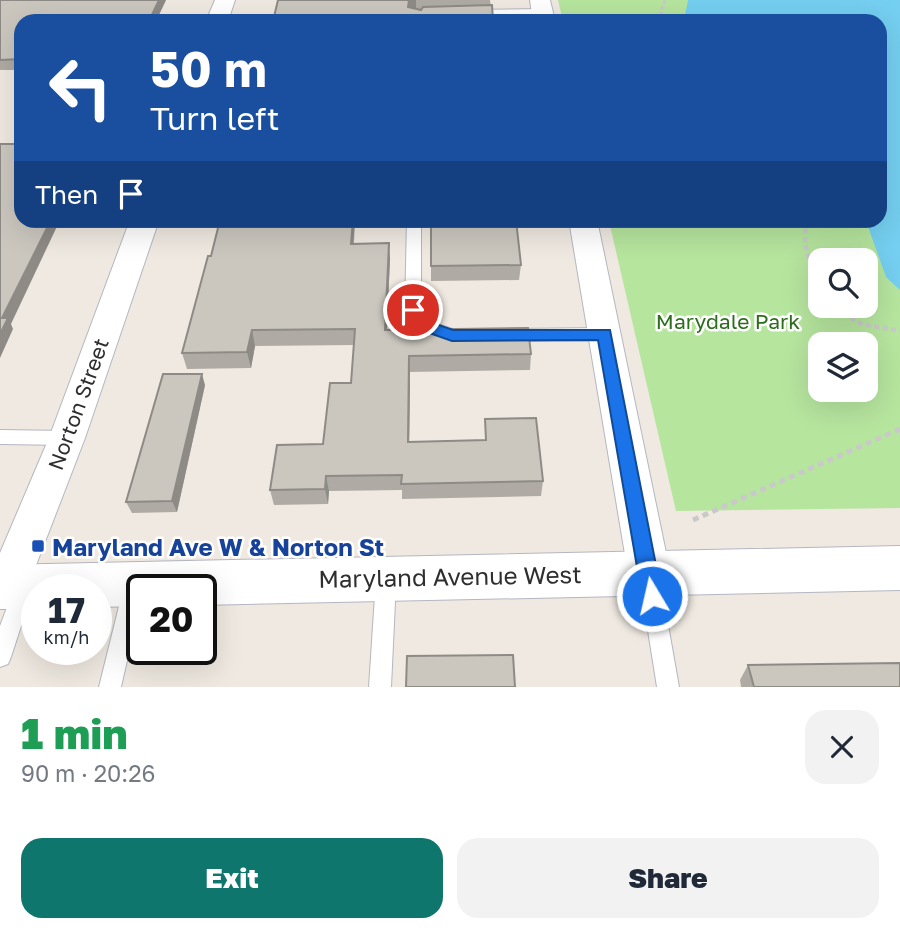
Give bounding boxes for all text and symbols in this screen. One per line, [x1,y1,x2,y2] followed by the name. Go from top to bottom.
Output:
[150,39,267,98] text: 50 m
[35,42,126,133] icon: left
[150,99,279,137] text: Turn left
[112,175,150,213] icon: arrive
[35,179,98,210] text: Then
[808,248,878,402] map controls
[808,248,878,318] button: search
[383,280,443,340] pin
[394,291,432,329] icon: arrive
[656,308,800,334] park label: Marydale Park
[808,332,878,402] button: layers
[42,334,114,474] street label: Norton Street
[52,532,384,561] place label: Maryland Ave W & Norton St
[30,538,46,554] marker: Maryland Ave W & Norton St
[318,559,582,593] street label: Maryland Avenue West
[615,559,689,633] position arrow
[126,574,217,665] speed limit sign: 20
[48,589,85,631] text: 17
[44,626,89,648] text: km/h
[21,708,128,758] text: 1 min
[805,710,879,784] button: close
[21,759,155,787] text: 90 m · 20:26
[21,838,443,918] button: Exit
[457,838,879,918] button: Share

